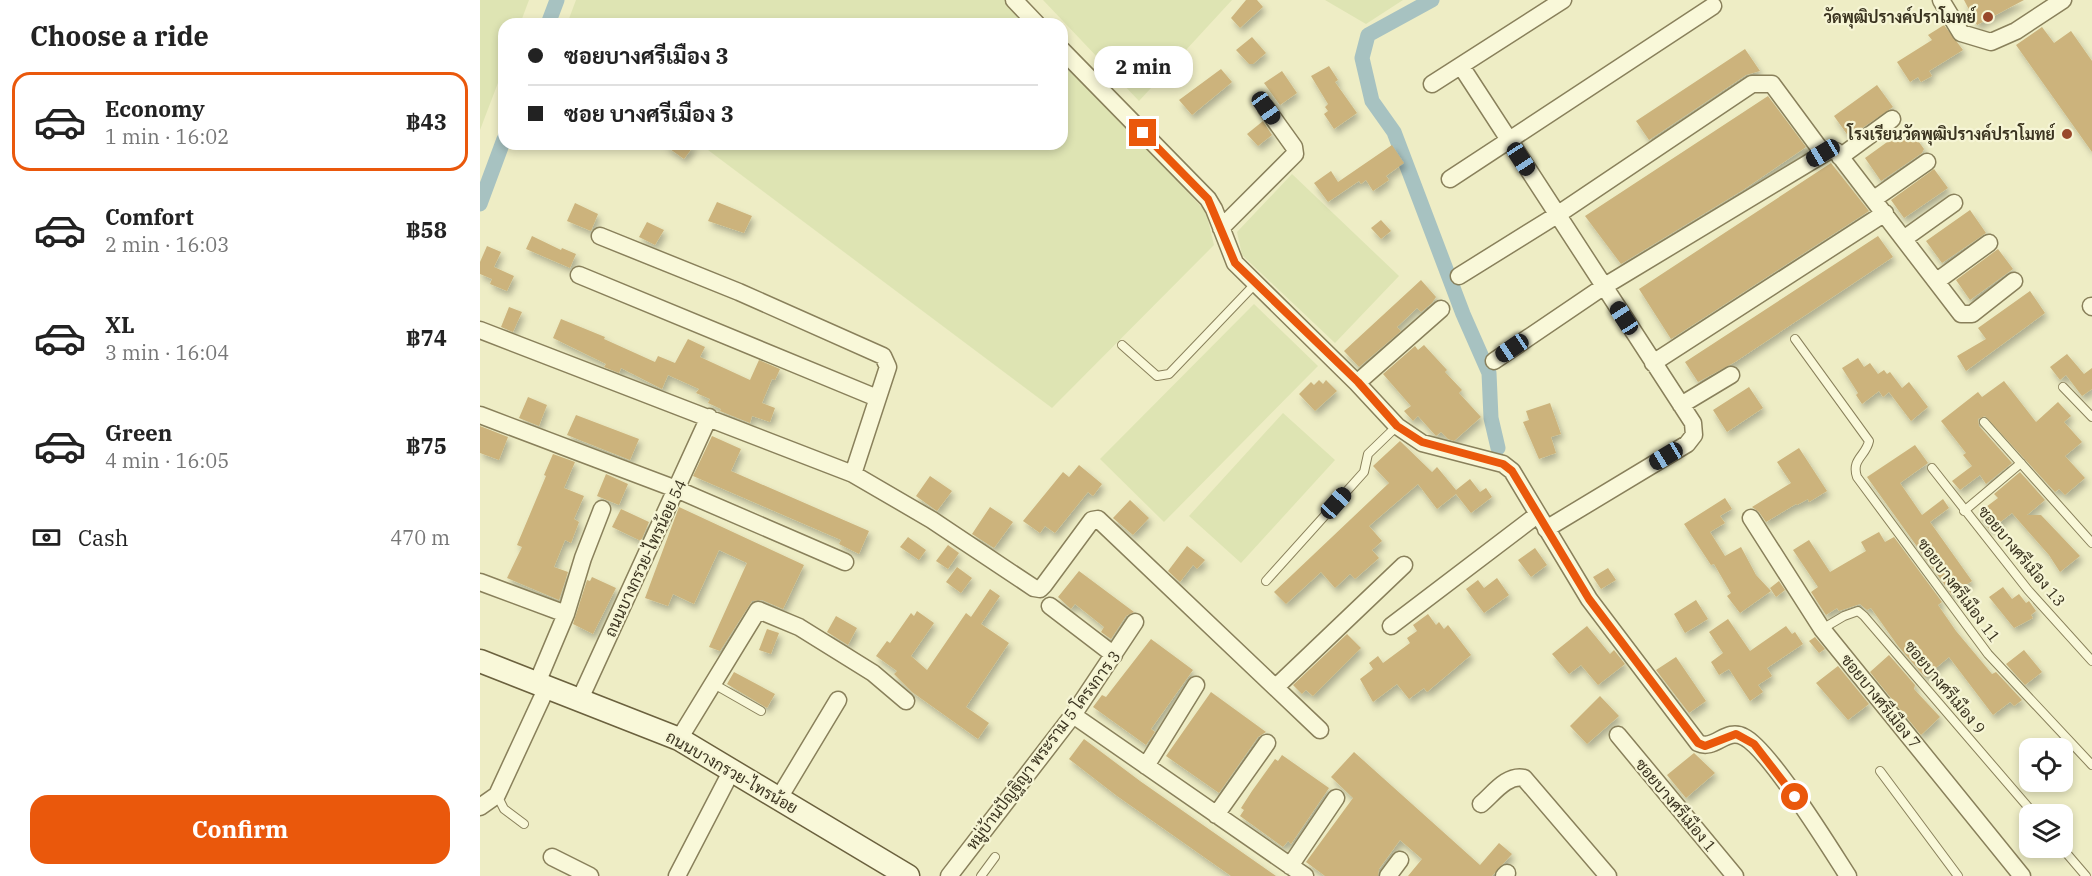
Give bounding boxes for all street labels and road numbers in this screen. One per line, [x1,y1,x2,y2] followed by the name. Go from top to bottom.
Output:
[599,476,690,640] street label: ถนนบางกรวย-ไทรน้อย 54
[1974,501,2071,610] street label: ซอยบางศรีเมือง 13
[1913,533,2006,646] street label: ซอยบางศรีเมือง 11
[1900,636,1991,738] street label: ซอยบางศรีเมือง 9
[961,646,1126,855] street label: หมู่บ้านปัญฐิญา พระราม 5 โครงการ 3
[1837,649,1926,752] street label: ซอยบางศรีเมือง 7
[663,725,802,818] street label: ถนนบางกรวย-ไทรน้อย
[1631,754,1722,856] street label: ซอยบางศรีเมือง 1

